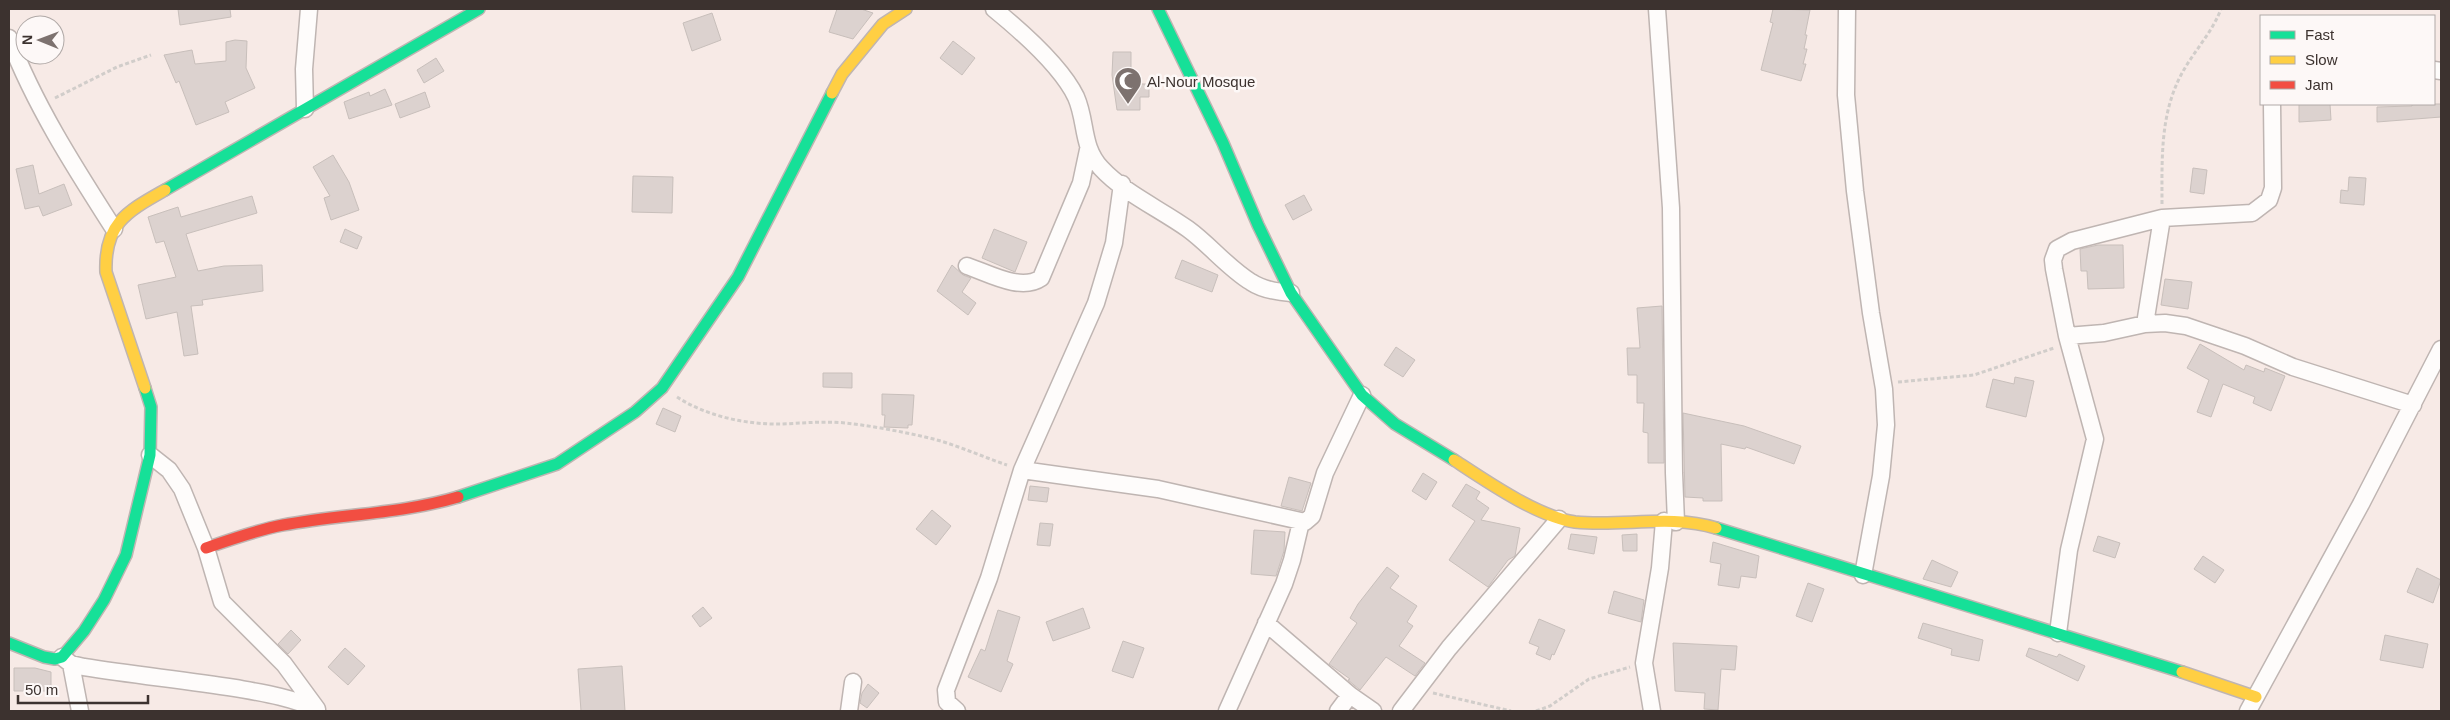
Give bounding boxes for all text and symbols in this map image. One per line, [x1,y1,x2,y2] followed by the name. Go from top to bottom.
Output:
[15,15,65,65] north arrow
[2260,15,2435,105] legend
[2305,26,2335,43] text: Fast
[19,35,35,45] text: N
[2305,51,2338,68] text: Slow
[1113,66,1143,105] mosque icon: Al-Nour Mosque
[1147,73,1255,90] place label: Al-Nour Mosque
[2305,76,2333,93] text: Jam
[18,672,148,704] scale bar
[25,681,58,698] text: 50 m

